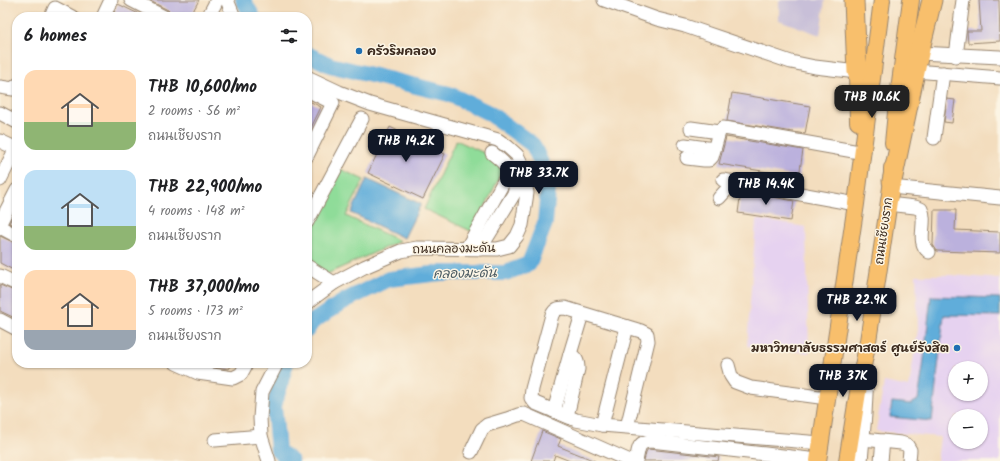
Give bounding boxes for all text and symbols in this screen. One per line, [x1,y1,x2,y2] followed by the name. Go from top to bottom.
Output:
[24,23,87,50] text: 6 homes
[278,25,300,47] icon: filters
[367,42,437,61] place label: ครัวริมคลอง
[354,46,364,56] marker: ครัวริมคลอง
[148,74,257,101] text: THB 10,600/mo
[826,85,918,119] pin: THB 10.6K
[56,86,104,134] icon: home
[843,87,901,108] text: THB 10.6K
[148,101,240,122] text: 2 rooms · 56 m²
[148,126,222,147] text: ถนนเชียงราก
[360,129,452,163] pin: THB 14.2K
[377,131,435,152] text: THB 14.2K
[493,161,585,195] pin: THB 33.7K
[509,163,569,184] text: THB 33.7K
[720,172,812,206] pin: THB 14.4K
[148,174,262,201] text: THB 22,900/mo
[737,174,795,195] text: THB 14.4K
[56,186,104,234] icon: home
[870,196,898,266] street label: ถนนเชียงราก
[148,201,245,222] text: 4 rooms · 148 m²
[148,226,222,247] text: ถนนเชียงราก
[412,239,496,259] street label: ถนนคลองมะดัน
[433,263,498,285] water label: คลองมะดัน
[148,274,260,301] text: THB 37,000/mo
[56,286,104,334] icon: home
[811,288,903,322] pin: THB 22.9K
[826,290,888,311] text: THB 22.9K
[148,301,243,322] text: 5 rooms · 173 m²
[148,326,222,347] text: ถนนเชียงราก
[751,339,949,358] place label: มหาวิทยาลัยธรรมศาสตร์ ศูนย์รังสิต
[952,343,962,353] marker: มหาวิทยาลัยธรรมศาสตร์ ศูนย์รังสิต
[948,361,988,449] map controls
[948,361,988,401] button: +
[806,364,880,398] pin: THB 37K
[818,366,868,387] text: THB 37K
[948,409,988,449] button: −

